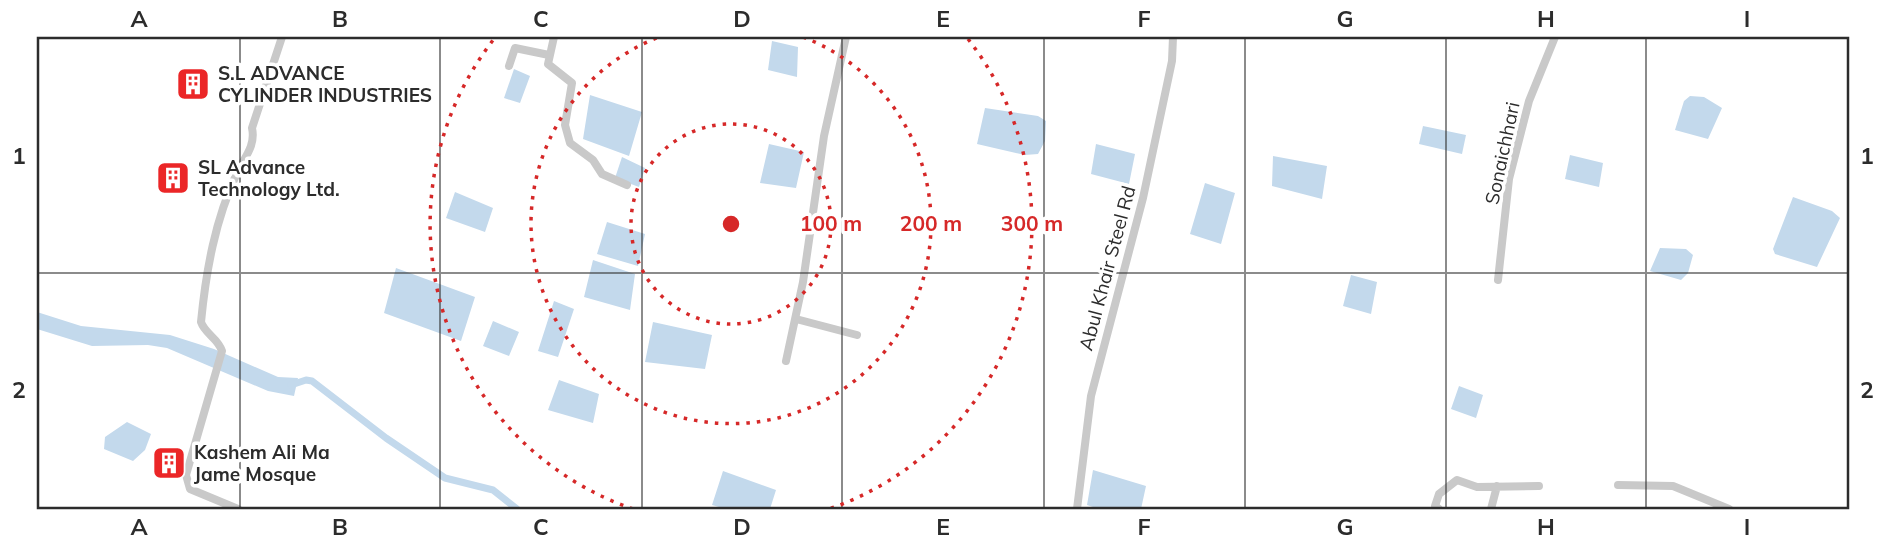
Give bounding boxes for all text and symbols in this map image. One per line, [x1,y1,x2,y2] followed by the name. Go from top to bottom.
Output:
[130,4,148,33] text: A
[332,4,348,33] text: B
[533,4,549,33] text: C
[733,4,751,33] text: D
[936,4,950,33] text: E
[1137,4,1151,33] text: F
[1336,4,1354,33] text: G
[1537,4,1555,33] text: H
[1744,4,1750,33] text: I
[218,61,432,107] place label: S.L ADVANCE CYLINDER INDUSTRIES
[174,65,212,103] building icon: S.L ADVANCE CYLINDER INDUSTRIES
[1479,100,1525,206] street label: Sonaichhari
[12,141,26,170] text: 1
[1860,141,1874,170] text: 1
[198,155,340,201] place label: SL Advance Technology Ltd.
[154,159,192,197] building icon: SL Advance Technology Ltd.
[1073,183,1141,353] street label: Abul Khair Steel Rd
[800,210,862,236] text: 100 m
[900,210,962,236] text: 200 m
[1001,210,1063,236] text: 300 m
[719,212,743,236] centre of rings
[12,375,26,404] text: 2
[1860,375,1874,404] text: 2
[194,440,330,486] place label: Kashem Ali Ma Jame Mosque
[150,444,188,482] building icon: Kashem Ali Ma Jame Mosque
[130,512,148,541] text: A
[332,512,348,541] text: B
[533,512,549,541] text: C
[733,512,751,541] text: D
[936,512,950,541] text: E
[1137,512,1151,541] text: F
[1336,512,1354,541] text: G
[1537,512,1555,541] text: H
[1744,512,1750,541] text: I

